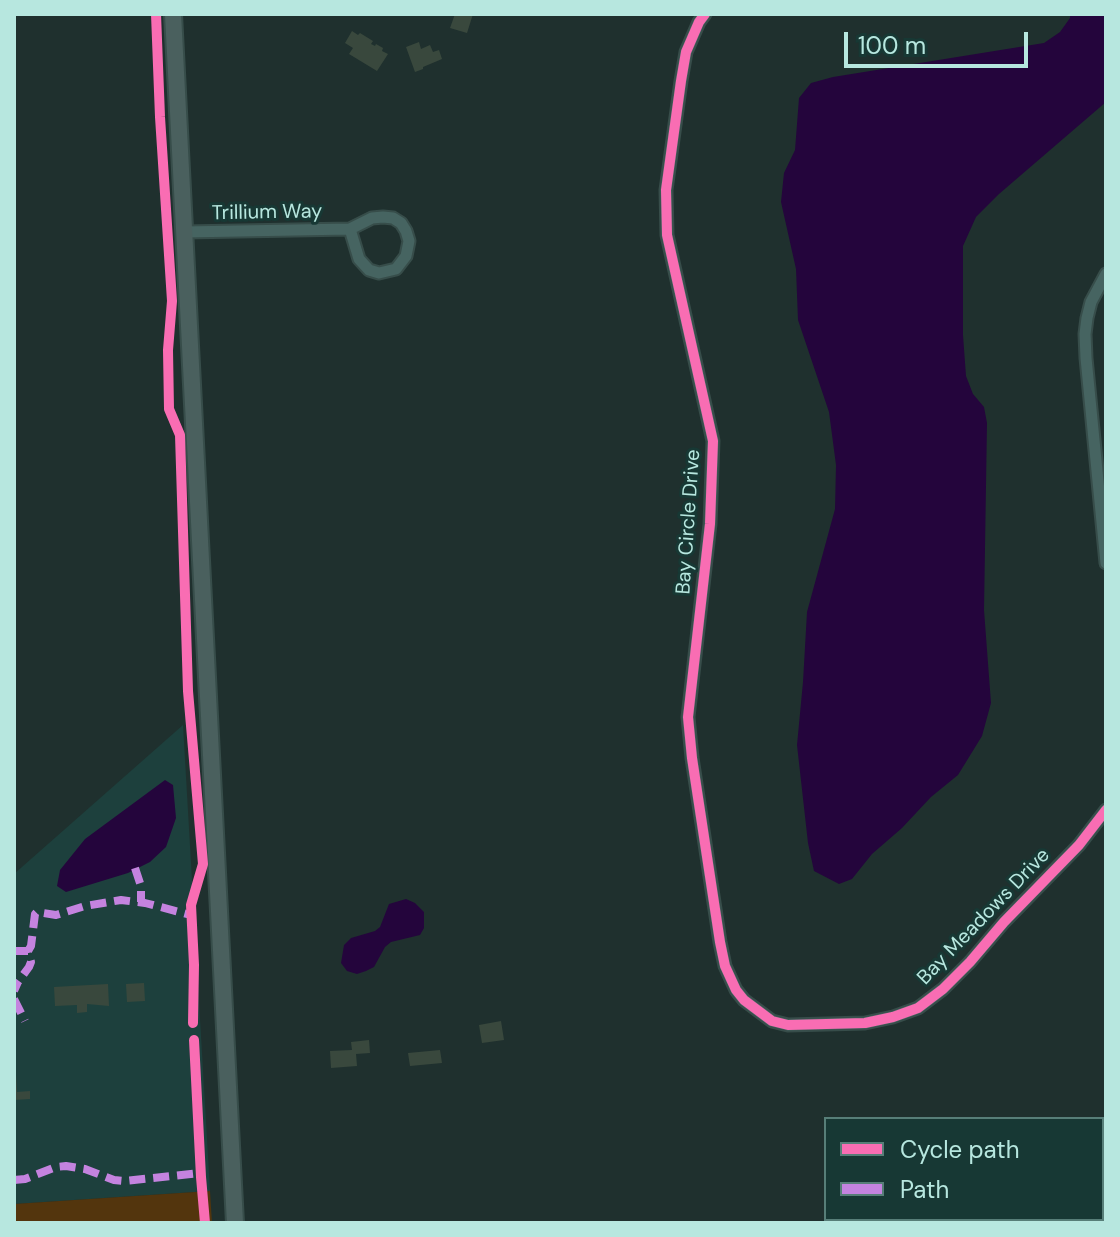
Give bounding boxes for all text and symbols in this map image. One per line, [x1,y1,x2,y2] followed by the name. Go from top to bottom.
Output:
[848,16,1032,66] scale bar
[858,30,926,61] text: 100 m
[211,200,323,226] street label: Trillium Way
[672,449,706,595] street label: Bay Circle Drive
[913,844,1055,990] street label: Bay Meadows Drive
[824,1117,1104,1221] legend
[900,1134,1019,1165] text: Cycle path
[900,1174,949,1205] text: Path

